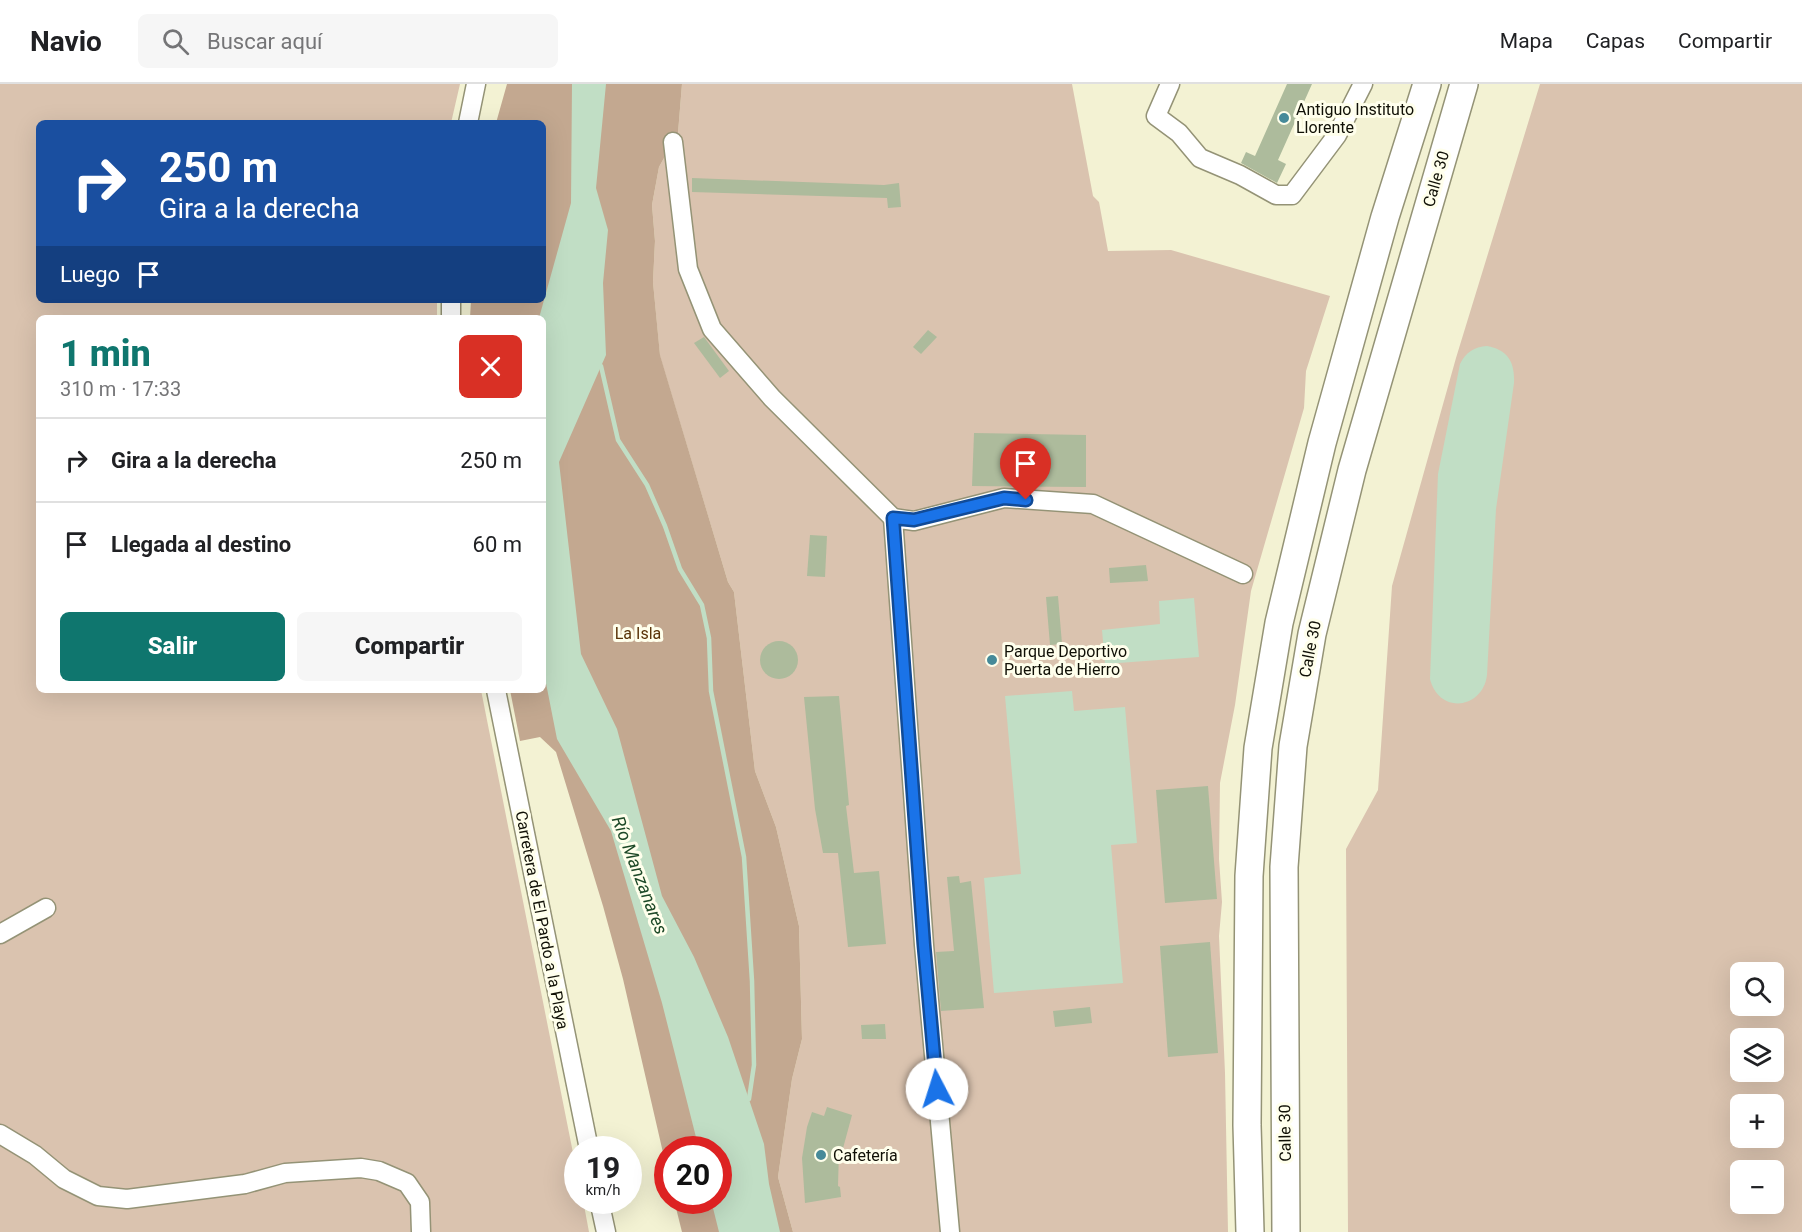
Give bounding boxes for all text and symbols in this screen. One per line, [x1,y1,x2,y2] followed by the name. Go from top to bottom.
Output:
[138,14,558,68] search box
[30,25,102,58] text: Navio
[159,25,192,58] icon: search
[207,29,323,54] text: Buscar aquí
[1500,29,1553,53] text: Mapa
[1586,29,1645,53] text: Capas
[1678,29,1772,53] text: Compartir
[1296,100,1414,137] place label: Antiguo Instituto Llorente
[1277,111,1291,125] marker: Antiguo Instituto Llorente
[159,143,278,192] text: 250 m
[60,144,138,222] icon: right
[1419,149,1453,209] street label: Calle 30
[159,193,360,225] text: Gira a la derecha
[132,258,165,291] icon: arrive
[60,262,120,287] text: Luego
[60,333,151,375] text: 1 min
[459,335,522,398] button: close
[60,377,181,401] text: 310 m · 17:33
[1000,438,1051,500] pin
[60,444,93,477] icon: right
[1009,447,1042,480] icon: arrive
[111,448,277,473] text: Gira a la derecha
[460,448,522,473] text: 250 m
[60,528,93,561] icon: arrive
[111,532,291,557] text: Llegada al destino
[473,532,522,557] text: 60 m
[60,612,285,681] button: Salir
[297,612,522,681] button: Compartir
[1295,619,1325,679] street label: Calle 30
[615,624,661,643] park label: La Isla
[1004,642,1127,679] place label: Parque Deportivo Puerta de Hierro
[985,653,999,667] marker: Parque Deportivo Puerta de Hierro
[511,809,573,1031] street label: Carretera de El Pardo a la Playa
[608,813,672,937] water label: Río Manzanares
[1730,962,1784,1214] map controls
[1730,962,1784,1016] button: search
[1730,1028,1784,1082] button: layers
[905,1057,969,1121] position arrow
[1730,1094,1784,1148] button: +
[1275,1104,1295,1162] street label: Calle 30
[654,1136,732,1214] speed limit sign: 20
[833,1146,898,1165] place label: Cafetería
[814,1148,828,1162] marker: Cafetería
[586,1150,620,1185] text: 19
[1730,1160,1784,1214] button: −
[585,1181,621,1199] text: km/h

